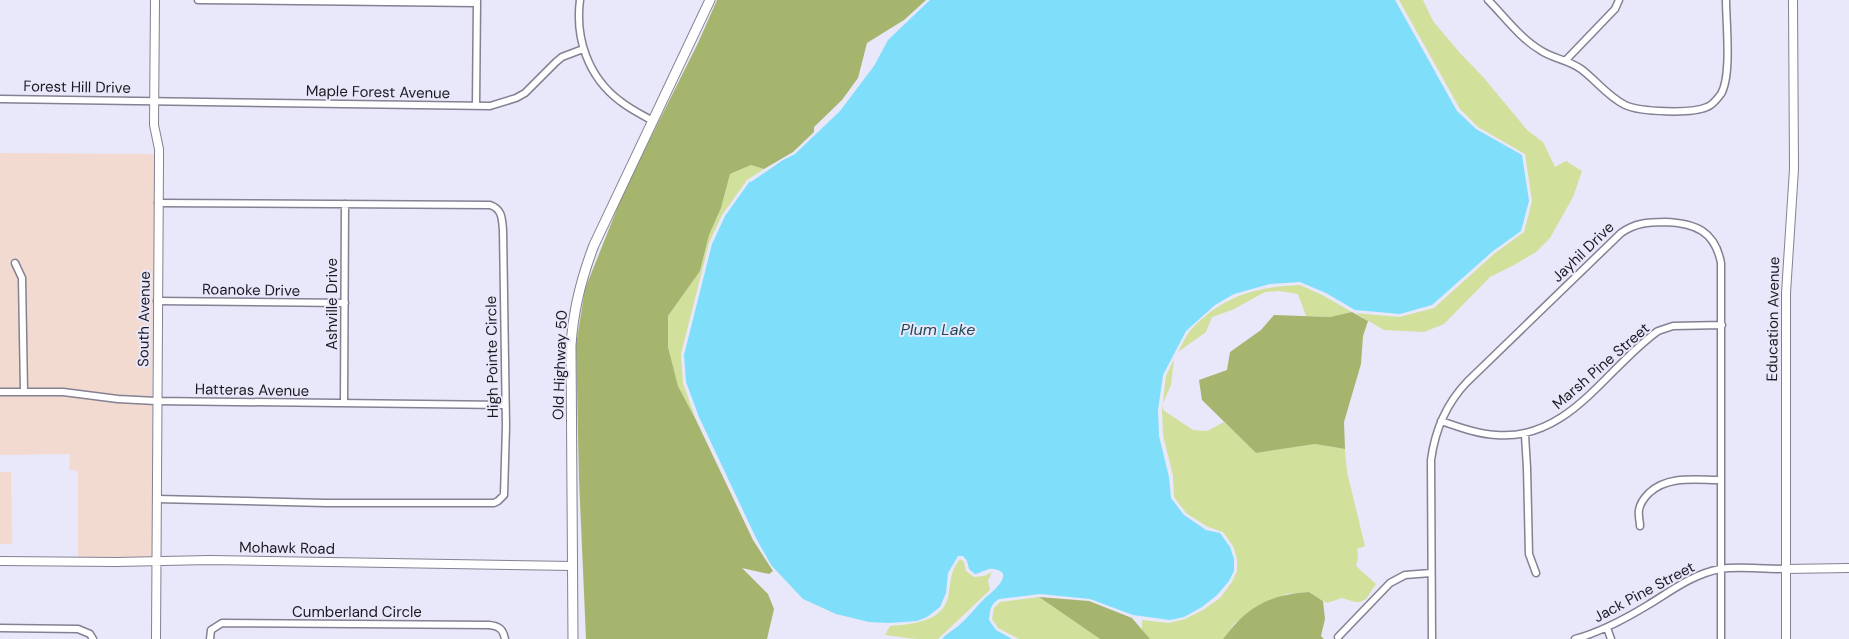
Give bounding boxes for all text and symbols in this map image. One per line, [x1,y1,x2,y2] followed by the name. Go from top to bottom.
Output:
[23,76,131,98] street label: Forest Hill Drive
[306,81,450,103] street label: Maple Forest Avenue
[1548,217,1618,287] street label: Jayhil Drive
[1762,256,1784,382] street label: Education Avenue
[322,258,342,350] street label: Ashville Drive
[133,271,155,367] street label: South Avenue
[202,279,300,301] street label: Roanoke Drive
[481,296,503,418] street label: High Pointe Circle
[548,310,572,420] street label: Old Highway 50
[1548,318,1654,414] street label: Marsh Pine Street
[901,319,976,340] water label: Plum Lake
[195,379,309,401] street label: Hatteras Avenue
[239,537,335,559] street label: Mohawk Road
[1590,557,1698,627] street label: Jack Pine Street
[292,602,422,622] street label: Cumberland Circle

